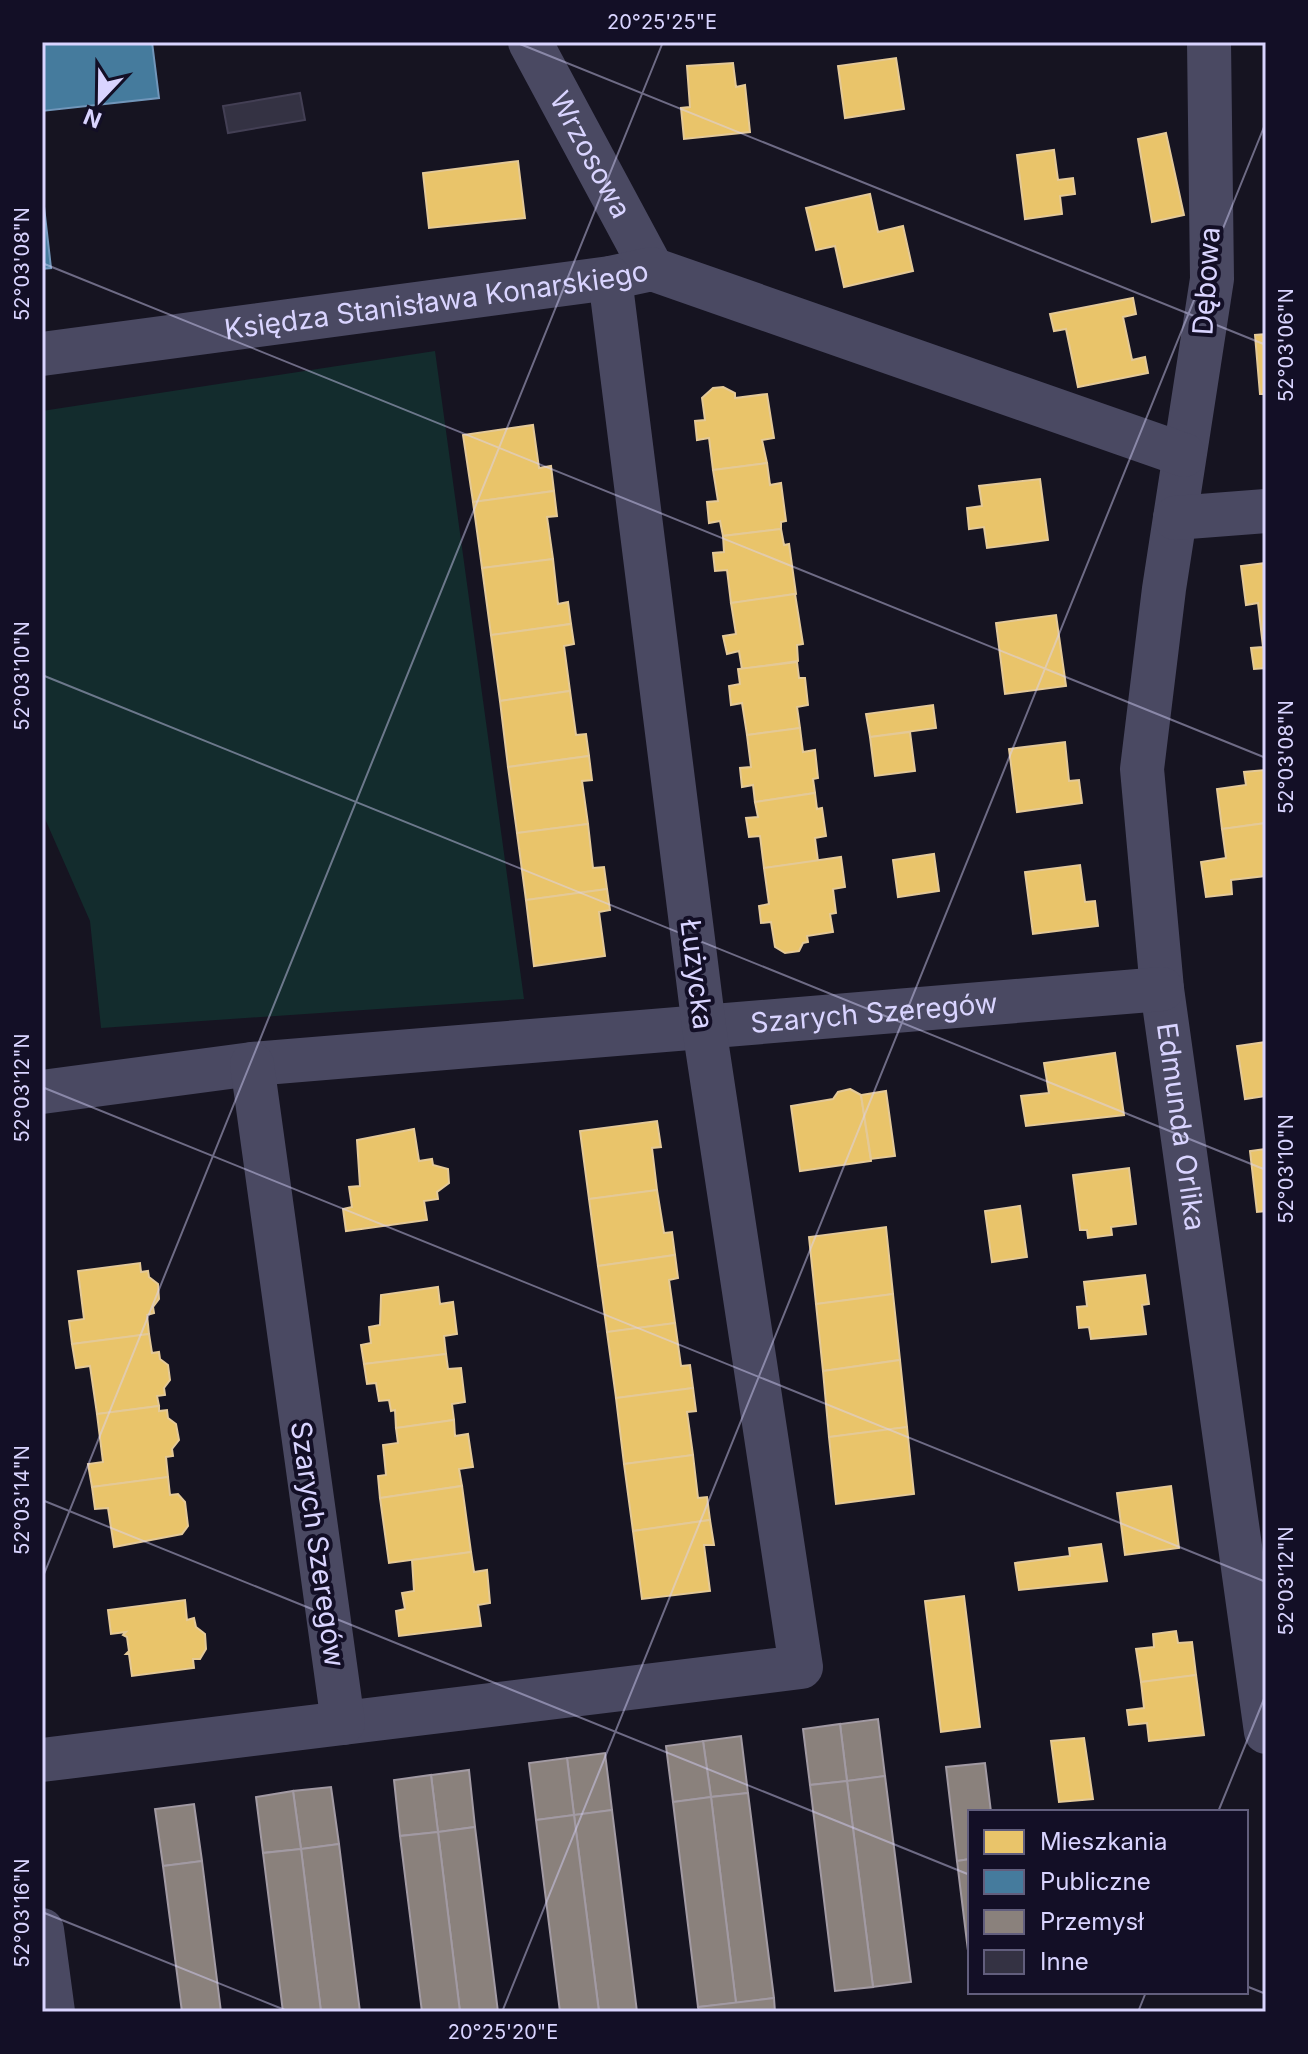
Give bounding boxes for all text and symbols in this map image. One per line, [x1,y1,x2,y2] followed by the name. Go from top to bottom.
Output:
[607,10,717,34] text: 20°25'25"E
[60,60,140,140] north arrow
[543,86,638,224] street label: Wrzosowa
[80,103,105,134] text: N
[10,207,34,321] text: 52°03'08"N
[1185,226,1227,336] street label: Dębowa
[222,253,651,346] street label: Księdza Stanisława Konarskiego
[1274,288,1298,402] text: 52°03'06"N
[10,621,34,731] text: 52°03'10"N
[1274,700,1298,814] text: 52°03'08"N
[673,917,721,1031] street label: Łużycka
[749,986,999,1040] street label: Szarych Szeregów
[1150,1021,1213,1233] street label: Edmunda Orlika
[10,1033,34,1143] text: 52°03'12"N
[1274,1114,1298,1224] text: 52°03'10"N
[284,1419,352,1669] street label: Szarych Szeregów
[10,1445,34,1555] text: 52°03'14"N
[1274,1526,1298,1636] text: 52°03'12"N
[968,1810,1248,1994] legend
[1040,1827,1168,1856] text: Mieszkania
[10,1858,34,1968] text: 52°03'16"N
[1040,1867,1151,1896] text: Publiczne
[1040,1907,1144,1936] text: Przemysł
[1040,1947,1089,1976] text: Inne
[448,2020,558,2044] text: 20°25'20"E

